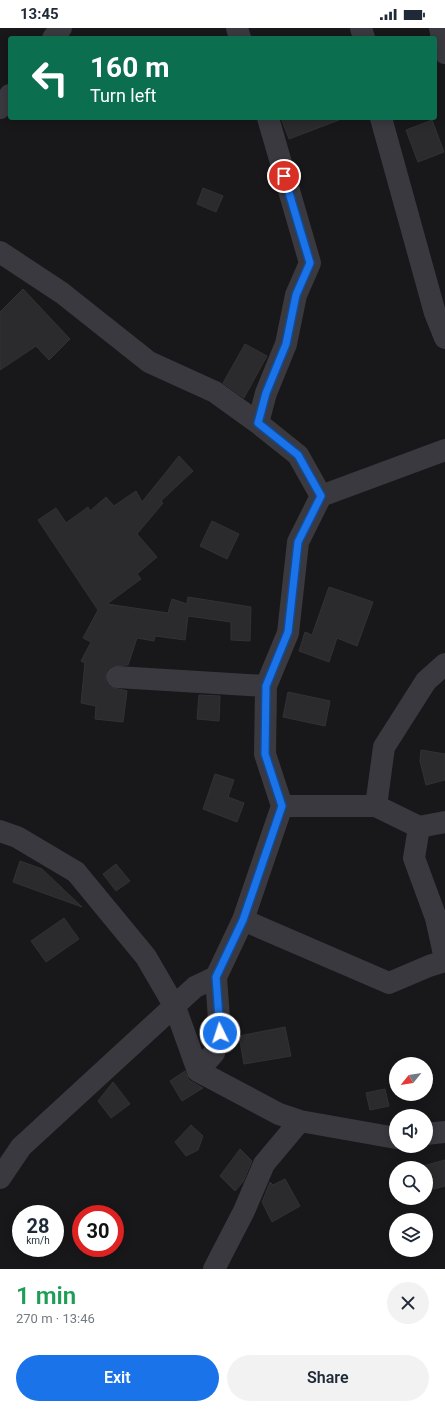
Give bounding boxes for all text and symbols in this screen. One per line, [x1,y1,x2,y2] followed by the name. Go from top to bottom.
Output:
[20,5,59,23] text: 13:45
[90,51,169,84] text: 160 m
[24,52,76,104] icon: left
[90,85,156,106] text: Turn left
[267,159,301,193] pin
[273,165,295,187] icon: arrive
[199,1012,241,1054] position arrow
[389,1057,433,1101] north arrow
[389,1057,433,1257] map controls
[389,1109,433,1153] button: sound
[389,1161,433,1205] button: search
[72,1205,124,1257] speed limit sign: 30
[389,1213,433,1257] button: layers
[27,1214,49,1238] text: 28
[26,1235,50,1246] text: km/h
[16,1282,76,1310] text: 1 min
[387,1282,429,1324] button: close
[16,1311,95,1326] text: 270 m · 13:46
[16,1355,219,1401] button: Exit
[227,1355,429,1401] button: Share

